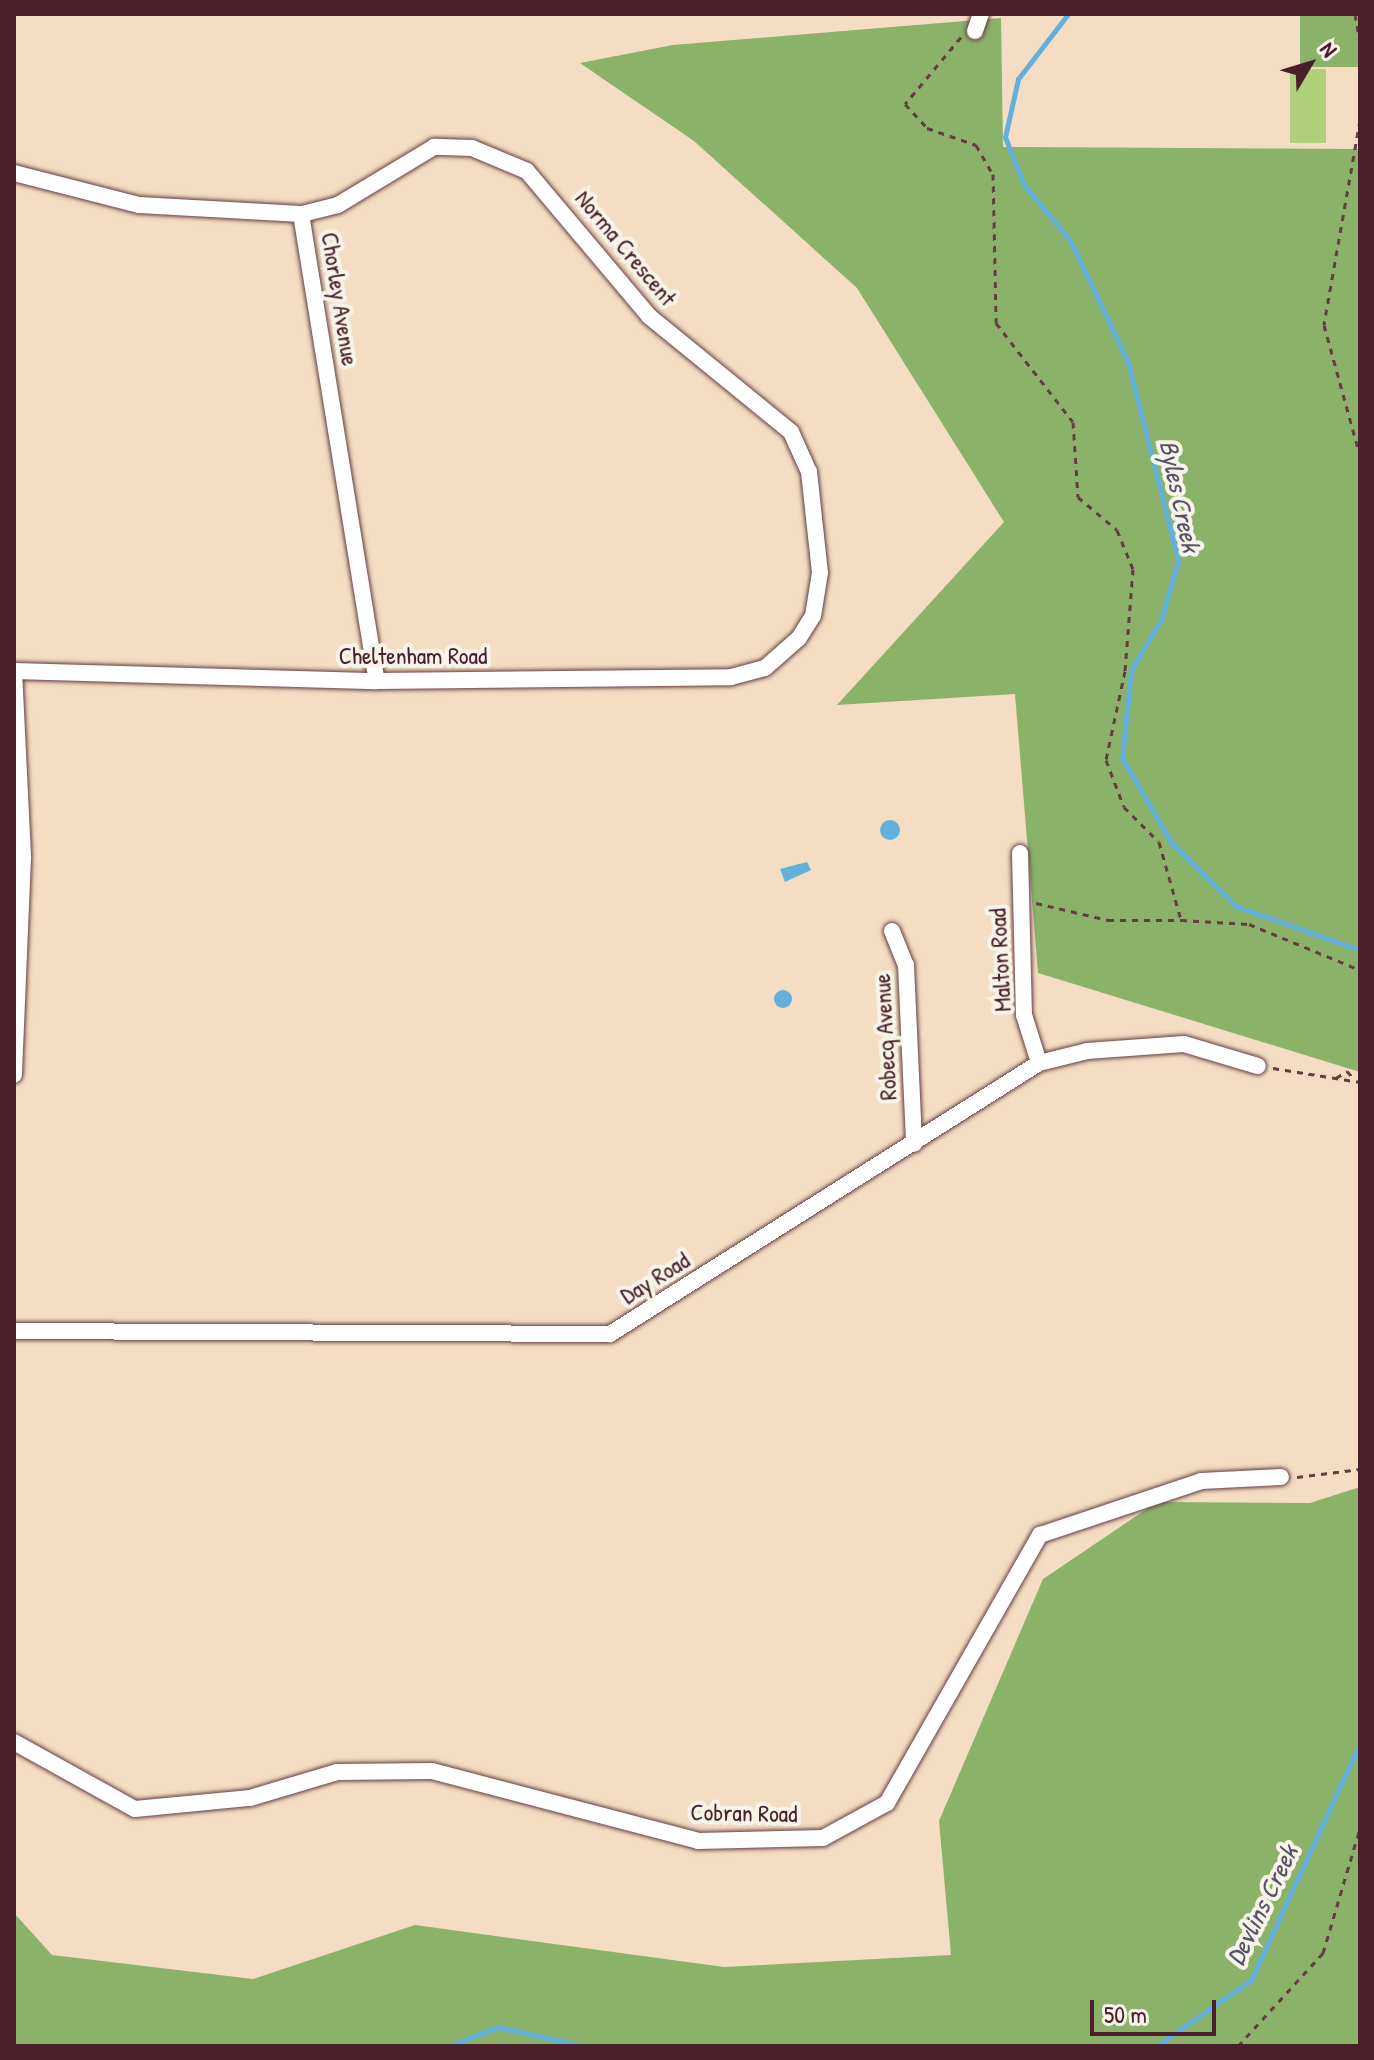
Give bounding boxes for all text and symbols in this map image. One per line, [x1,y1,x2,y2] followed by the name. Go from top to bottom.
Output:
[1270,24,1350,104] north arrow
[1313,35,1344,63] text: N
[569,184,683,312] street label: Norma Crescent
[315,230,365,368] street label: Chorley Avenue
[1153,437,1207,555] water label: Byles Creek
[339,642,487,670] street label: Cheltenham Road
[983,907,1017,1013] street label: Malton Road
[867,973,903,1101] street label: Robecq Avenue
[615,1246,695,1310] street label: Day Road
[690,1798,798,1828] street label: Cobran Road
[1220,1840,1304,1970] water label: Devlins Creek
[1094,1984,1220,2034] scale bar
[1104,1998,1147,2030] text: 50 m

